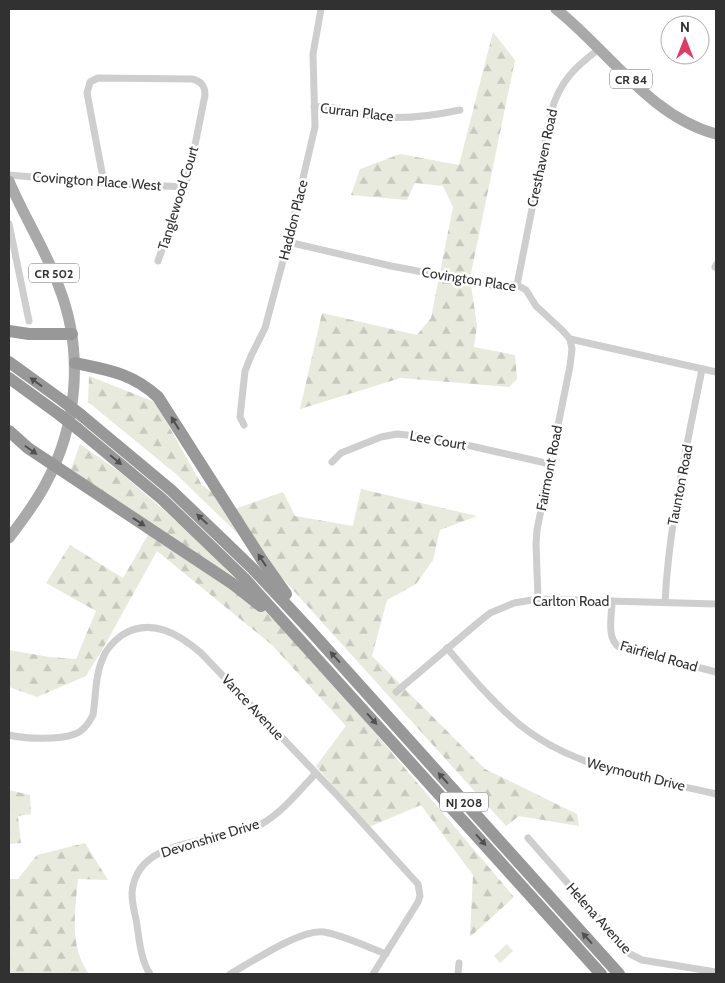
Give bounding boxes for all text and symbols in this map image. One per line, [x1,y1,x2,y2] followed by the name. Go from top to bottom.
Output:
[660,15,710,65] north arrow
[680,18,690,36] text: N
[610,70,652,88] road number: CR 84
[319,99,395,125] street label: Curran Place
[523,107,561,209] street label: Cresthaven Road
[154,144,202,252] street label: Tanglewood Court
[32,168,162,194] street label: Covington Place West
[274,178,312,262] street label: Haddon Place
[420,263,518,295] street label: Covington Place
[29,264,79,282] road number: CR 502
[30,376,43,387] one-way arrow
[171,416,180,429] one-way arrow
[532,424,566,512] street label: Fairmont Road
[408,426,468,454] street label: Lee Court
[663,443,697,527] street label: Taunton Road
[24,445,38,455] one-way arrow
[109,454,122,465] one-way arrow
[197,513,209,525] one-way arrow
[132,517,146,526] one-way arrow
[257,553,267,567] one-way arrow
[533,592,609,610] street label: Carlton Road
[618,636,700,676] street label: Fairfield Road
[329,651,340,664] one-way arrow
[218,670,288,744] street label: Vance Avenue
[366,713,378,725] one-way arrow
[585,753,687,795] street label: Weymouth Drive
[437,772,449,784] one-way arrow
[440,792,488,812] road number: NJ 208
[159,815,261,861] street label: Devonshire Drive
[475,834,487,846] one-way arrow
[562,879,636,957] street label: Helena Avenue
[581,931,592,944] one-way arrow

